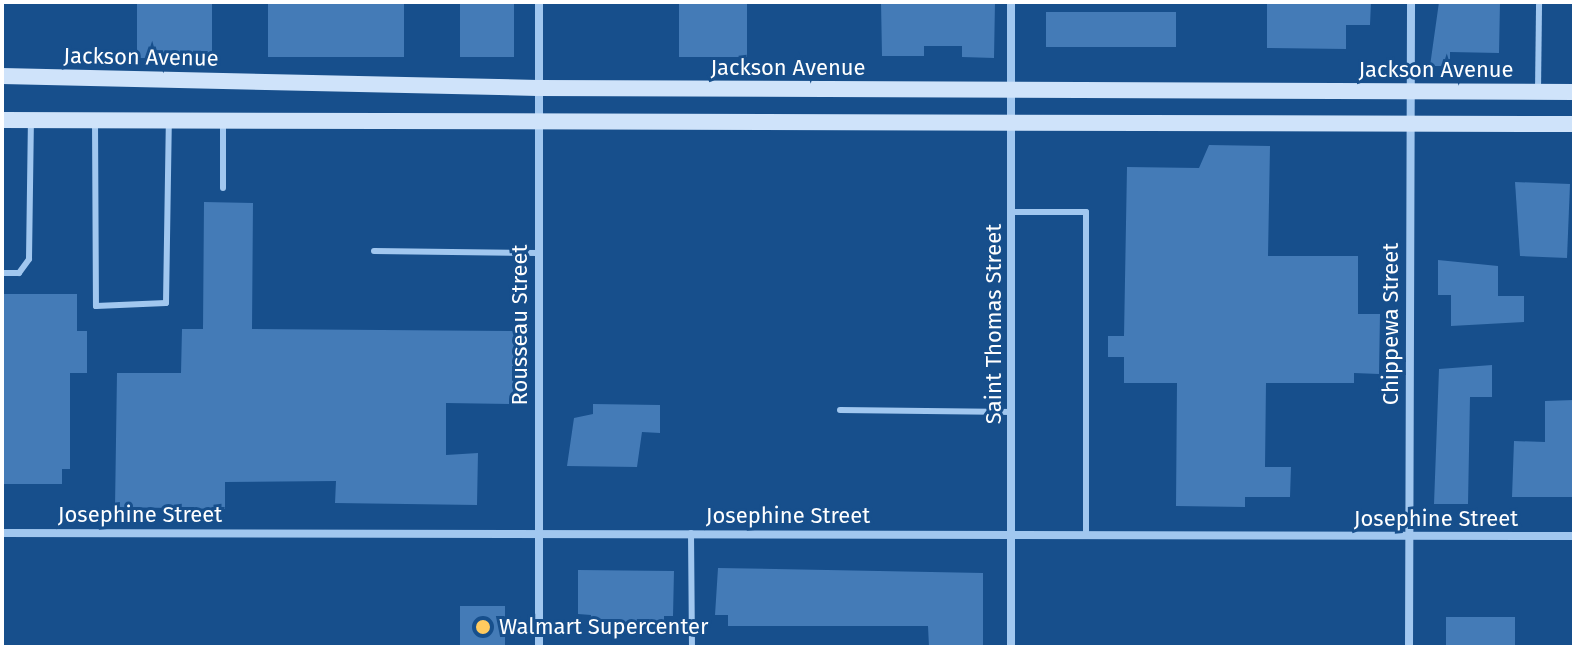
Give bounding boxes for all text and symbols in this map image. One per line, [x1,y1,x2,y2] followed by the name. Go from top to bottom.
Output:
[63,42,219,72] street label: Jackson Avenue
[710,55,866,81] street label: Jackson Avenue
[1358,57,1514,83] street label: Jackson Avenue
[981,224,1007,424] street label: Saint Thomas Street
[1378,243,1404,405] street label: Chippewa Street
[507,244,533,406] street label: Rousseau Street
[58,502,222,528] street label: Josephine Street
[706,503,870,529] street label: Josephine Street
[1354,506,1518,532] street label: Josephine Street
[499,614,709,640] place label: Walmart Supercenter
[474,618,492,636] marker: Walmart Supercenter

